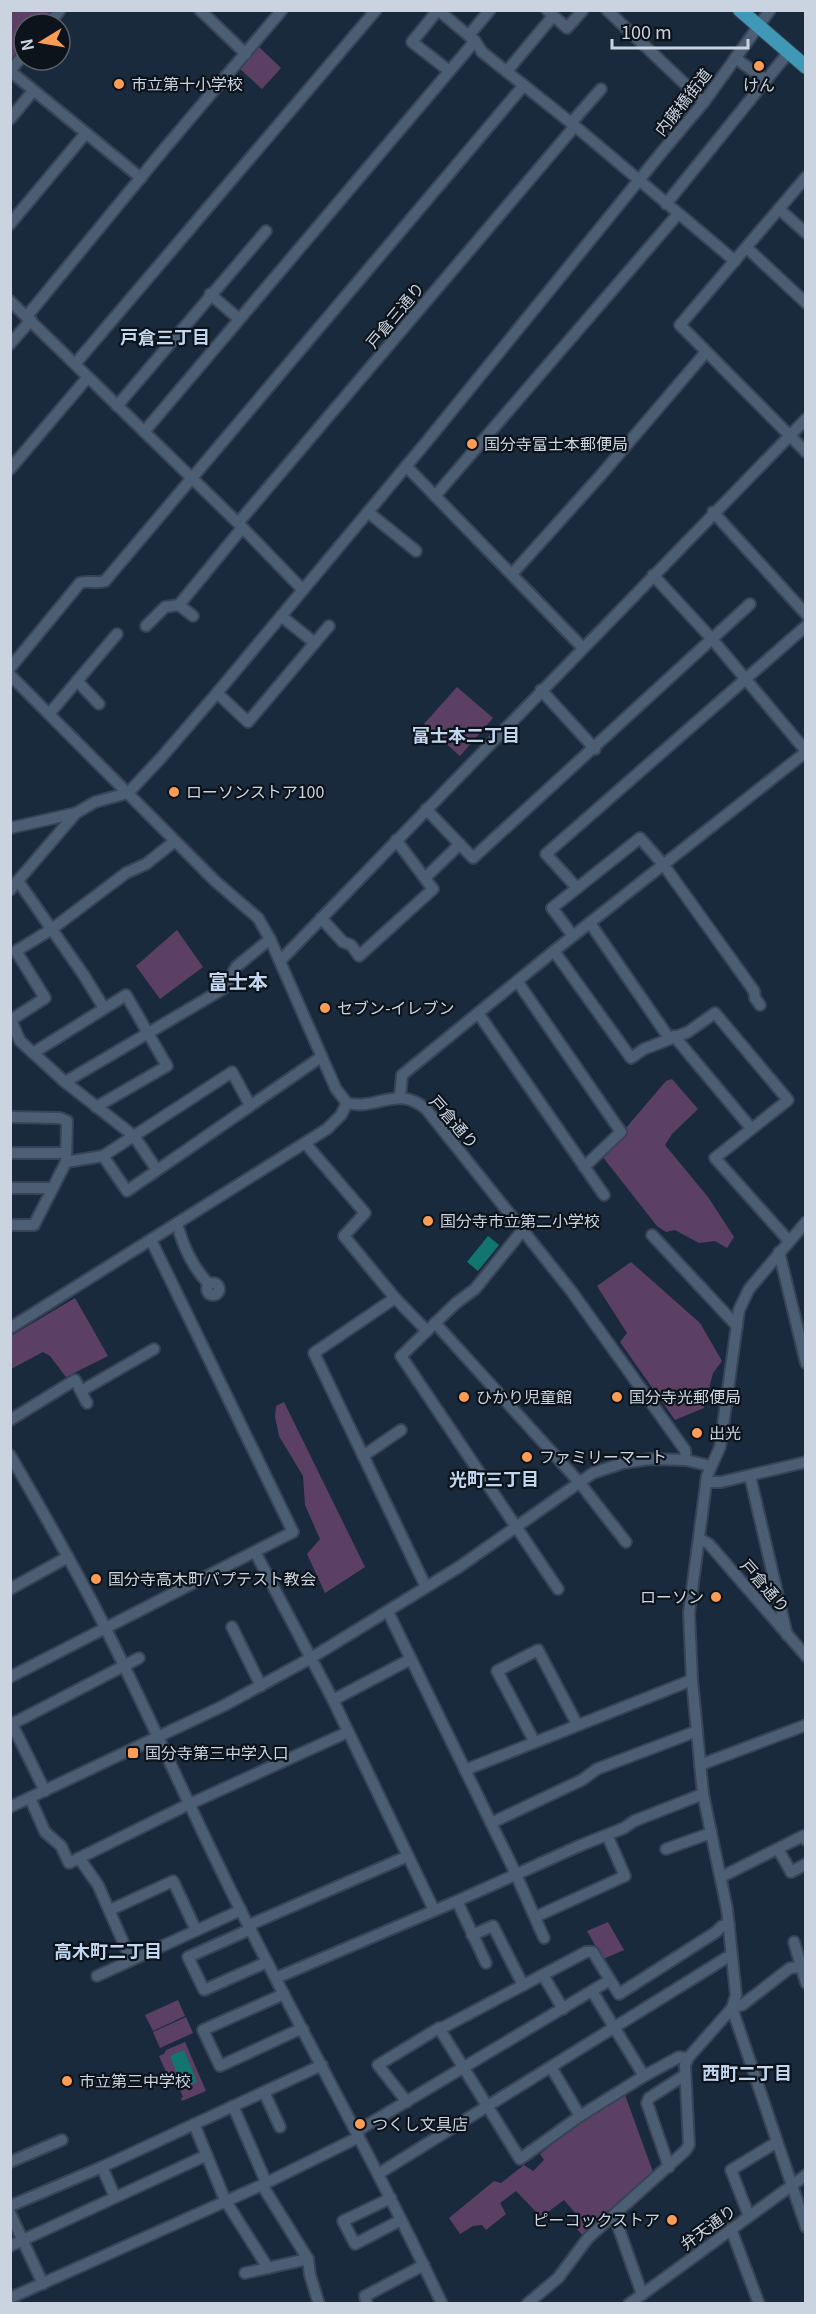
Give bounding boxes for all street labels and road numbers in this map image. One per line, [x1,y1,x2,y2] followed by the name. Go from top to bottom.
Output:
[648,62,716,140] street label: 内藤橋街道
[359,276,429,353] street label: 戸倉三通り
[425,1089,485,1153] street label: 戸倉通り
[736,1553,796,1617] street label: 戸倉通り
[674,2198,740,2255] street label: 弁天通り

